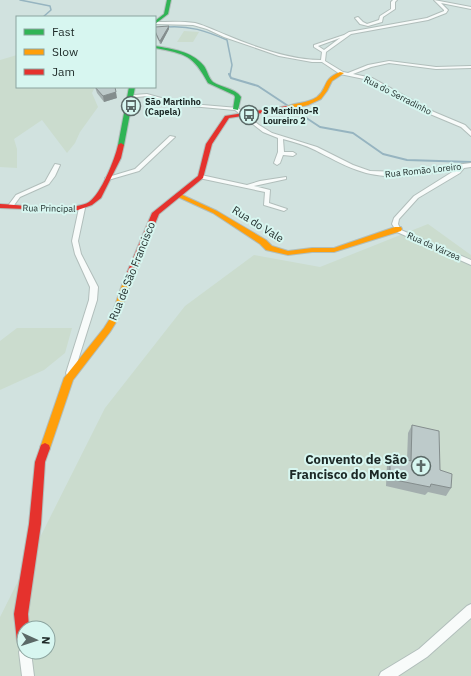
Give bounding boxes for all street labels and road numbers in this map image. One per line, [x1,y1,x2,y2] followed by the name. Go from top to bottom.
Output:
[362,73,434,117] street label: Rua do Serradinho
[384,161,462,179] street label: Rua Romão Loreiro
[22,202,76,214] street label: Rua Principal
[230,203,286,245] street label: Rua do Vale
[106,220,158,322] street label: Rua de São Francisco
[406,229,462,263] street label: Rua da Várzea

